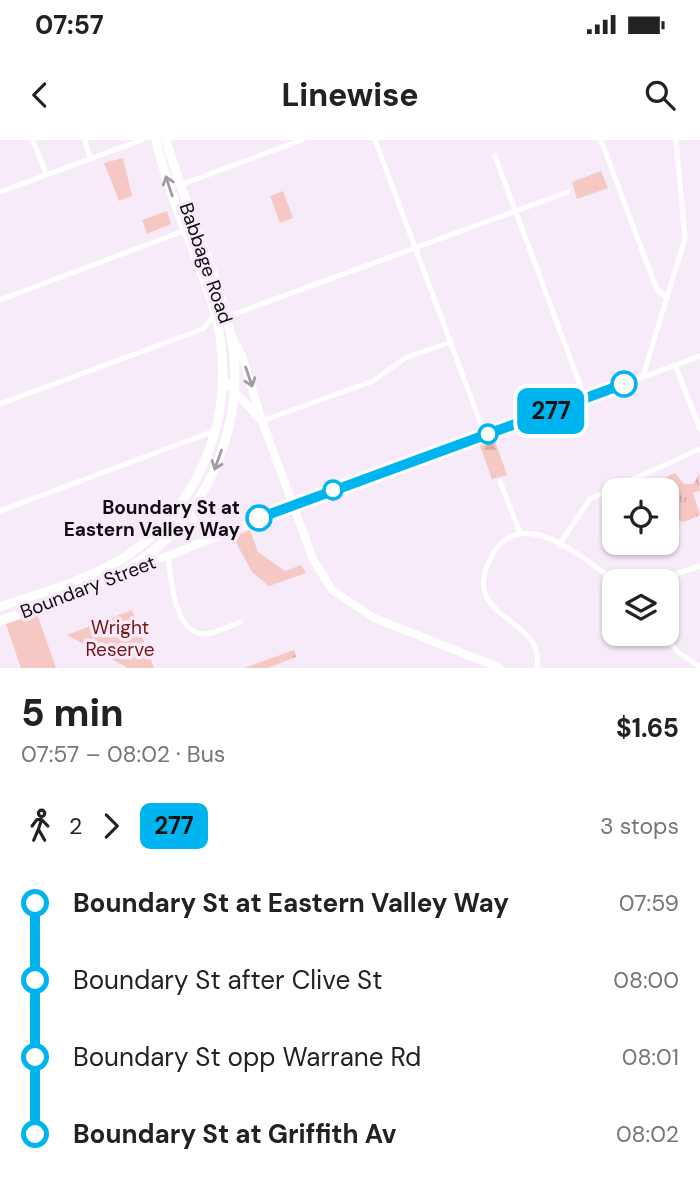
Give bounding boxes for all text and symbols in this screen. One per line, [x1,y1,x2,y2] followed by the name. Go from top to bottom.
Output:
[35,8,104,42] text: 07:57
[281,74,419,116] text: Linewise
[21,76,59,114] icon: back
[641,76,679,114] icon: search
[162,175,174,197] one-way arrow
[174,199,238,327] street label: Babbage Road
[244,365,256,387] one-way arrow
[611,371,637,397] unlabelled marker
[511,388,591,434] line badge: 277
[531,395,571,426] text: 277
[478,424,498,444] unlabelled marker
[211,449,223,471] one-way arrow
[602,478,679,646] map controls
[602,478,679,555] button: locate
[323,480,343,500] unlabelled marker
[64,495,241,542] place label: Boundary St at Eastern Valley Way
[246,505,272,531] marker: Boundary St at Eastern Valley Way
[17,550,159,624] street label: Boundary Street
[602,569,679,646] button: layers
[85,615,155,662] park label: Wright Reserve
[21,688,124,738] text: 5 min
[616,711,679,745] text: $1.65
[21,739,225,769] text: 07:57 – 08:02 · Bus
[21,807,59,845] icon: walk
[92,807,130,845] icon: forward
[154,810,194,841] text: 277
[69,811,82,841] text: 2
[600,811,679,841] text: 3 stops
[73,886,509,920] text: Boundary St at Eastern Valley Way
[619,888,679,918] text: 07:59
[73,963,382,997] text: Boundary St after Clive St
[613,965,679,995] text: 08:00
[73,1040,421,1074] text: Boundary St opp Warrane Rd
[622,1042,679,1072] text: 08:01
[73,1117,396,1151] text: Boundary St at Griffith Av
[616,1119,679,1149] text: 08:02

